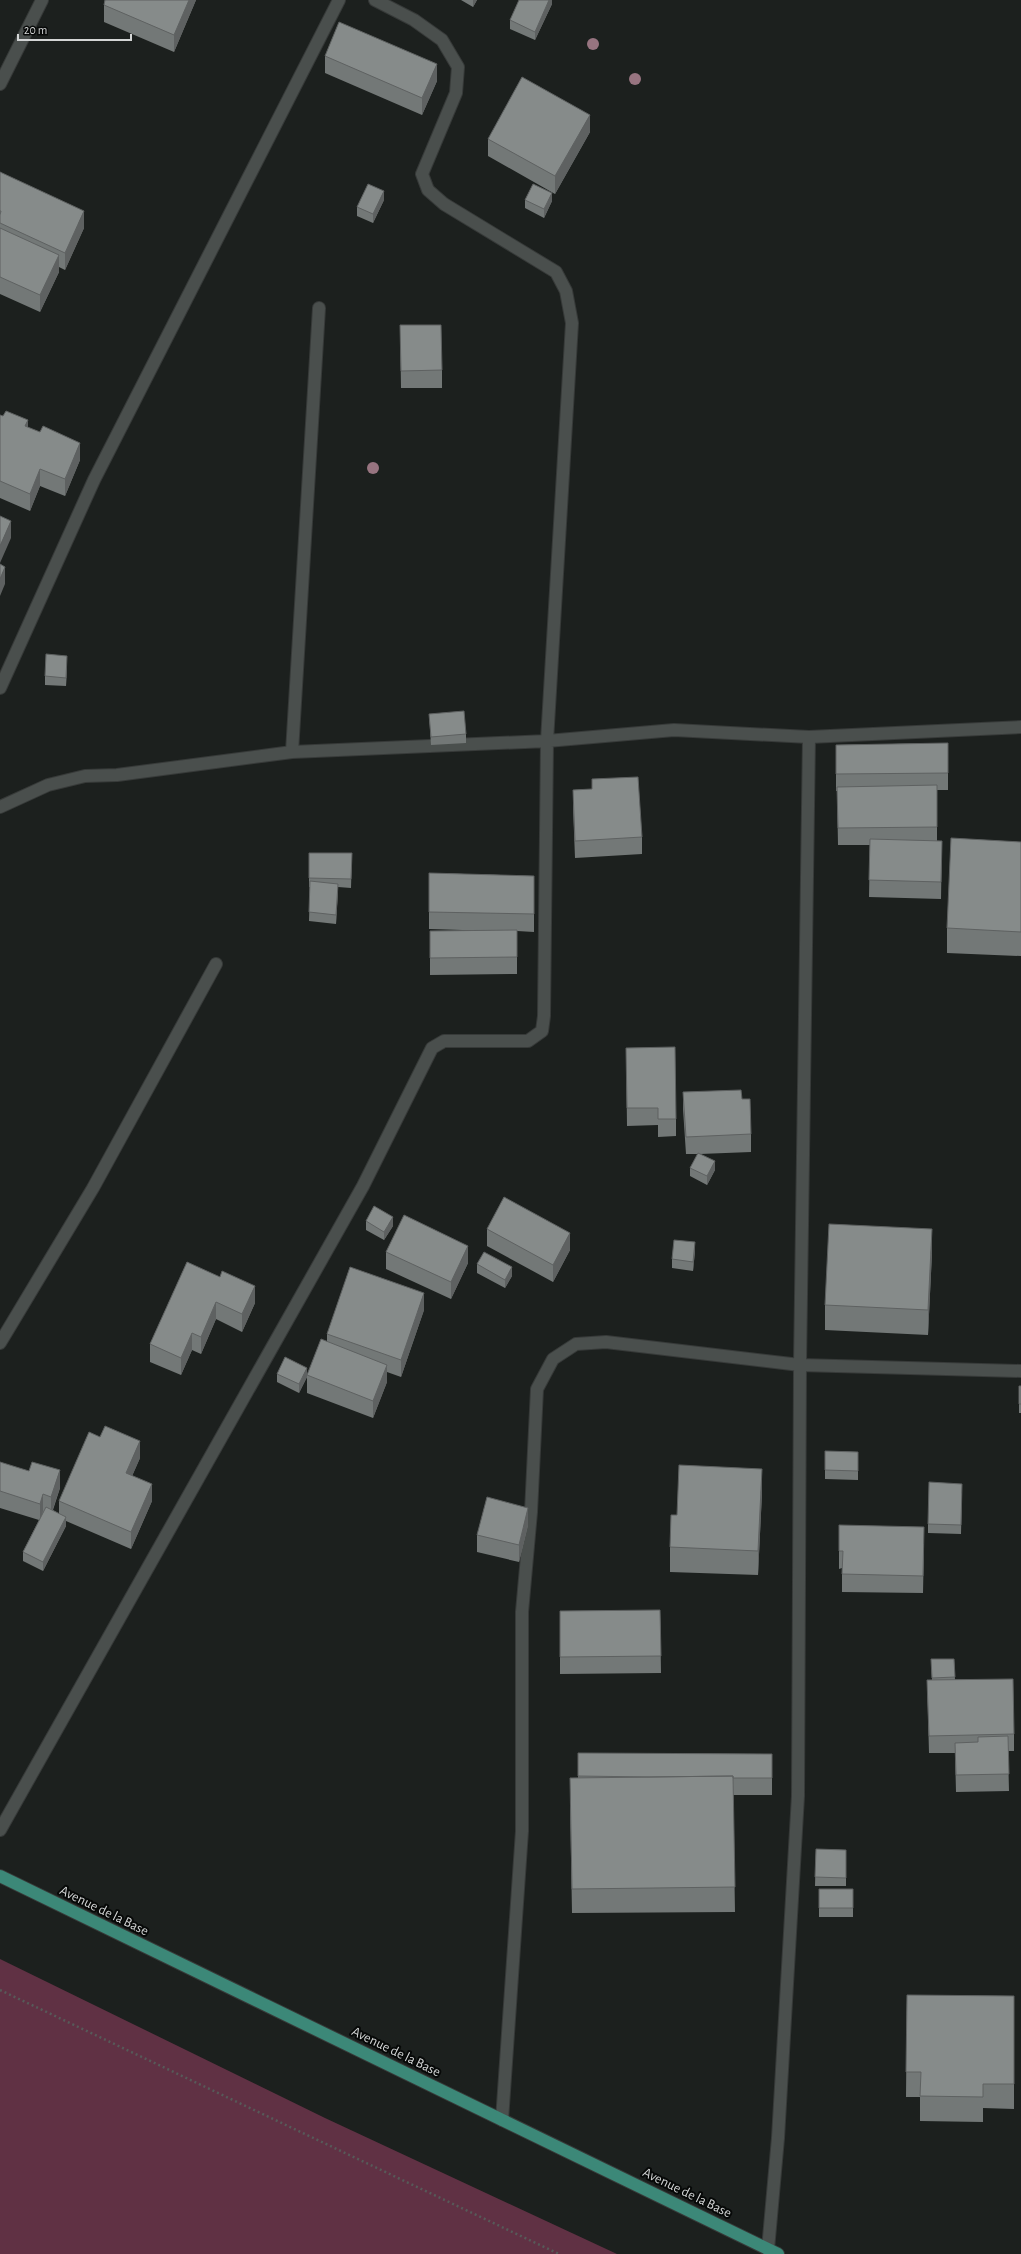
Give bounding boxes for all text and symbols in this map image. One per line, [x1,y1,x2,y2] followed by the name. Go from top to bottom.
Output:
[18,16,131,42] scale bar
[24,24,47,36] text: 20 m
[57,1883,151,1939] street label: Avenue de la Base
[349,2024,443,2080] street label: Avenue de la Base
[640,2165,734,2221] street label: Avenue de la Base

